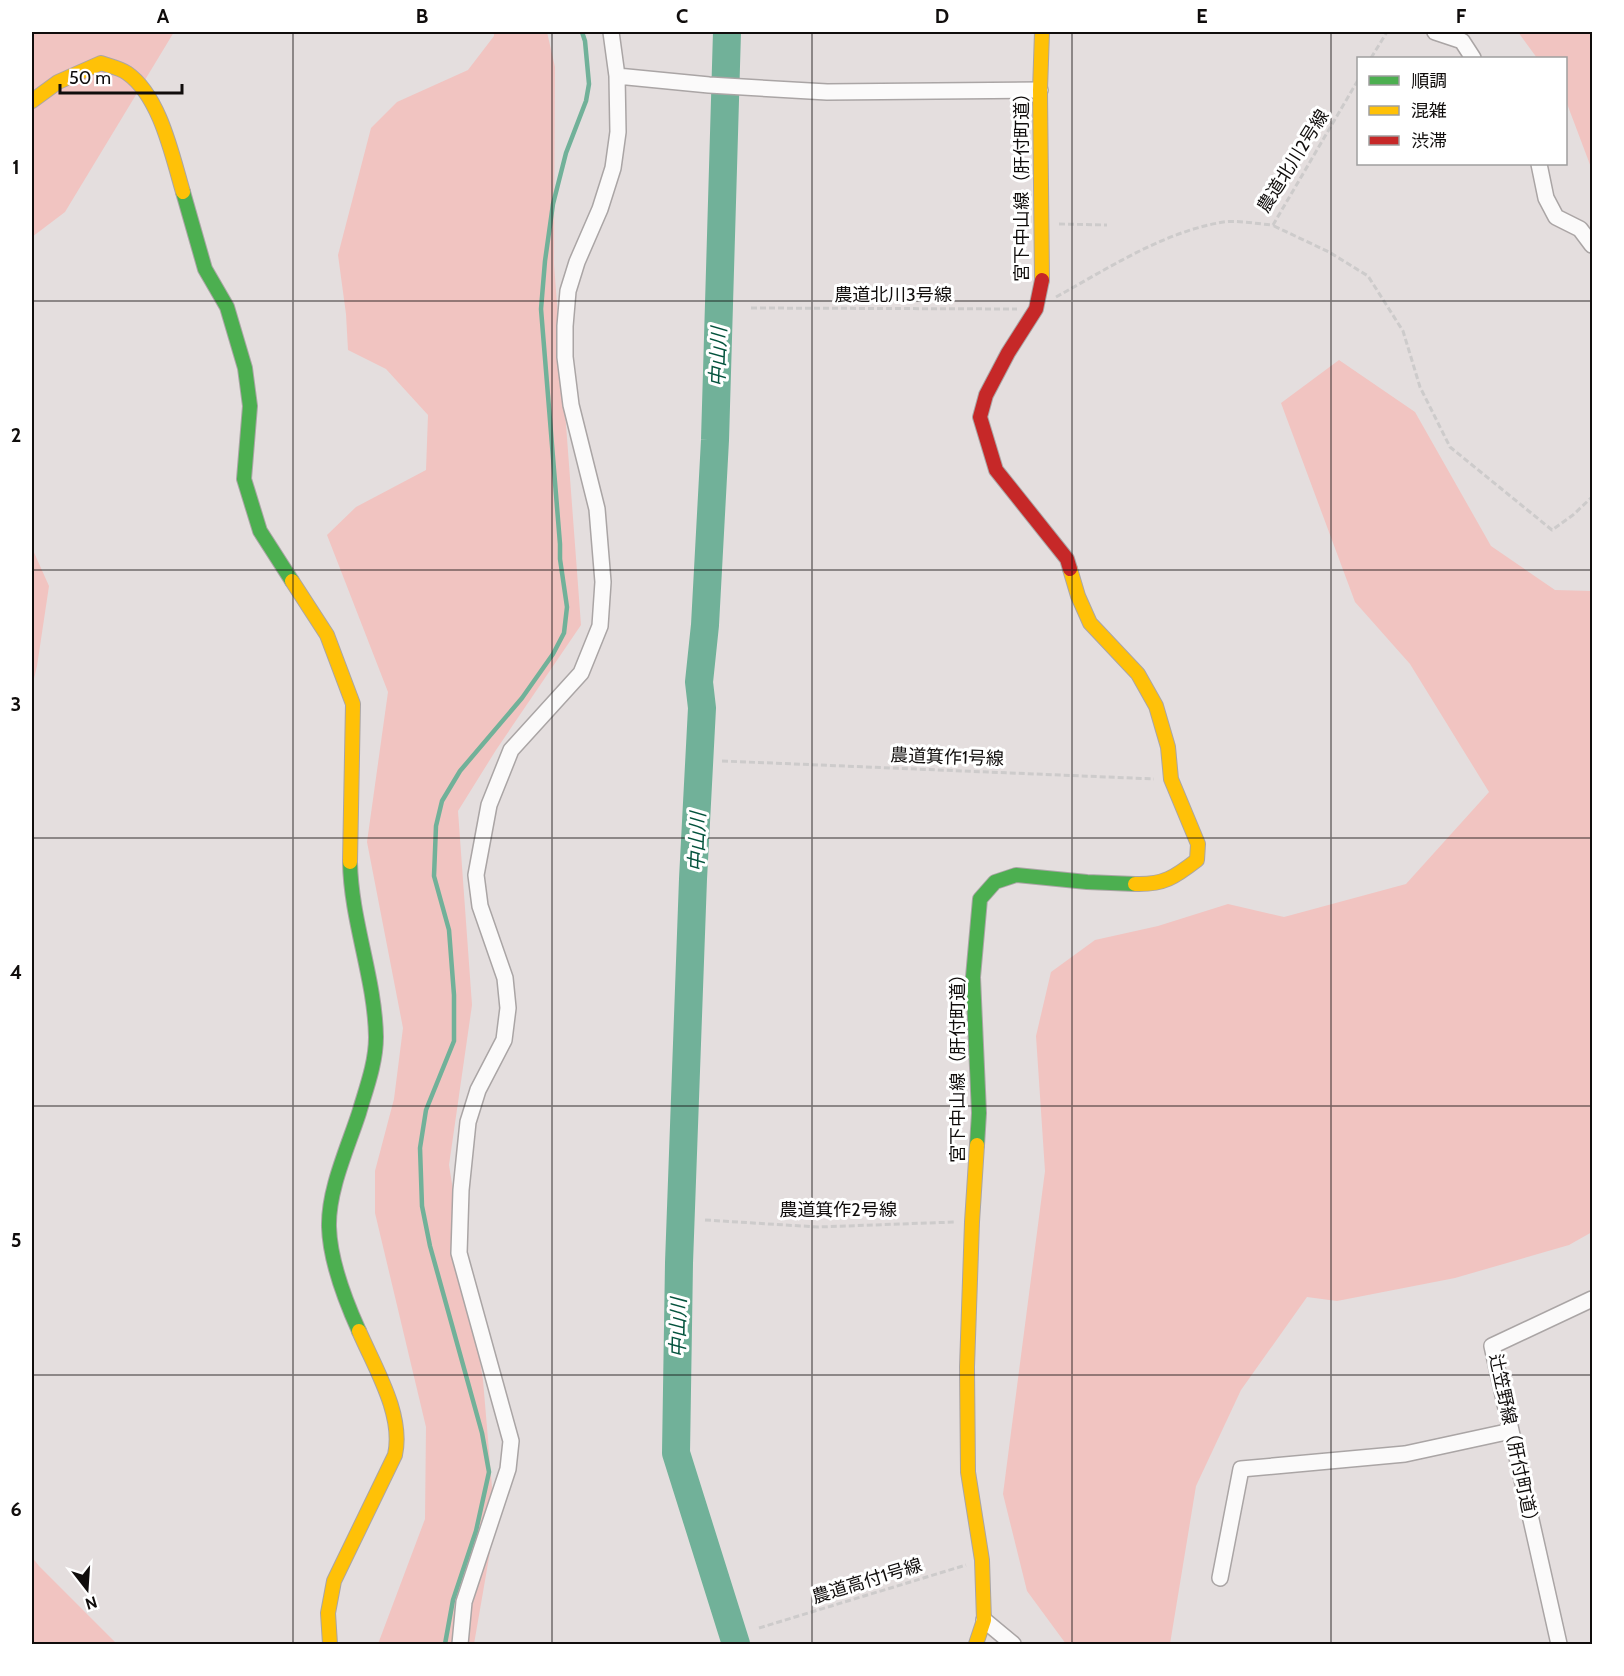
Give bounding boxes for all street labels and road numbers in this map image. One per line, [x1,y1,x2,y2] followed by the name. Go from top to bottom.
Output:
[1011,84,1033,282] street label: 宮下中山線（肝付町道）
[1253,105,1333,217] street label: 農道北川2号線
[834,284,952,306] street label: 農道北川3号線
[890,744,1004,770] street label: 農道箕作1号線
[947,965,969,1163] street label: 宮下中山線（肝付町道）
[779,1199,897,1221] street label: 農道箕作2号線
[1485,1352,1543,1532] street label: 辻笠野線（肝付町道）
[809,1554,925,1608] street label: 農道高付1号線

